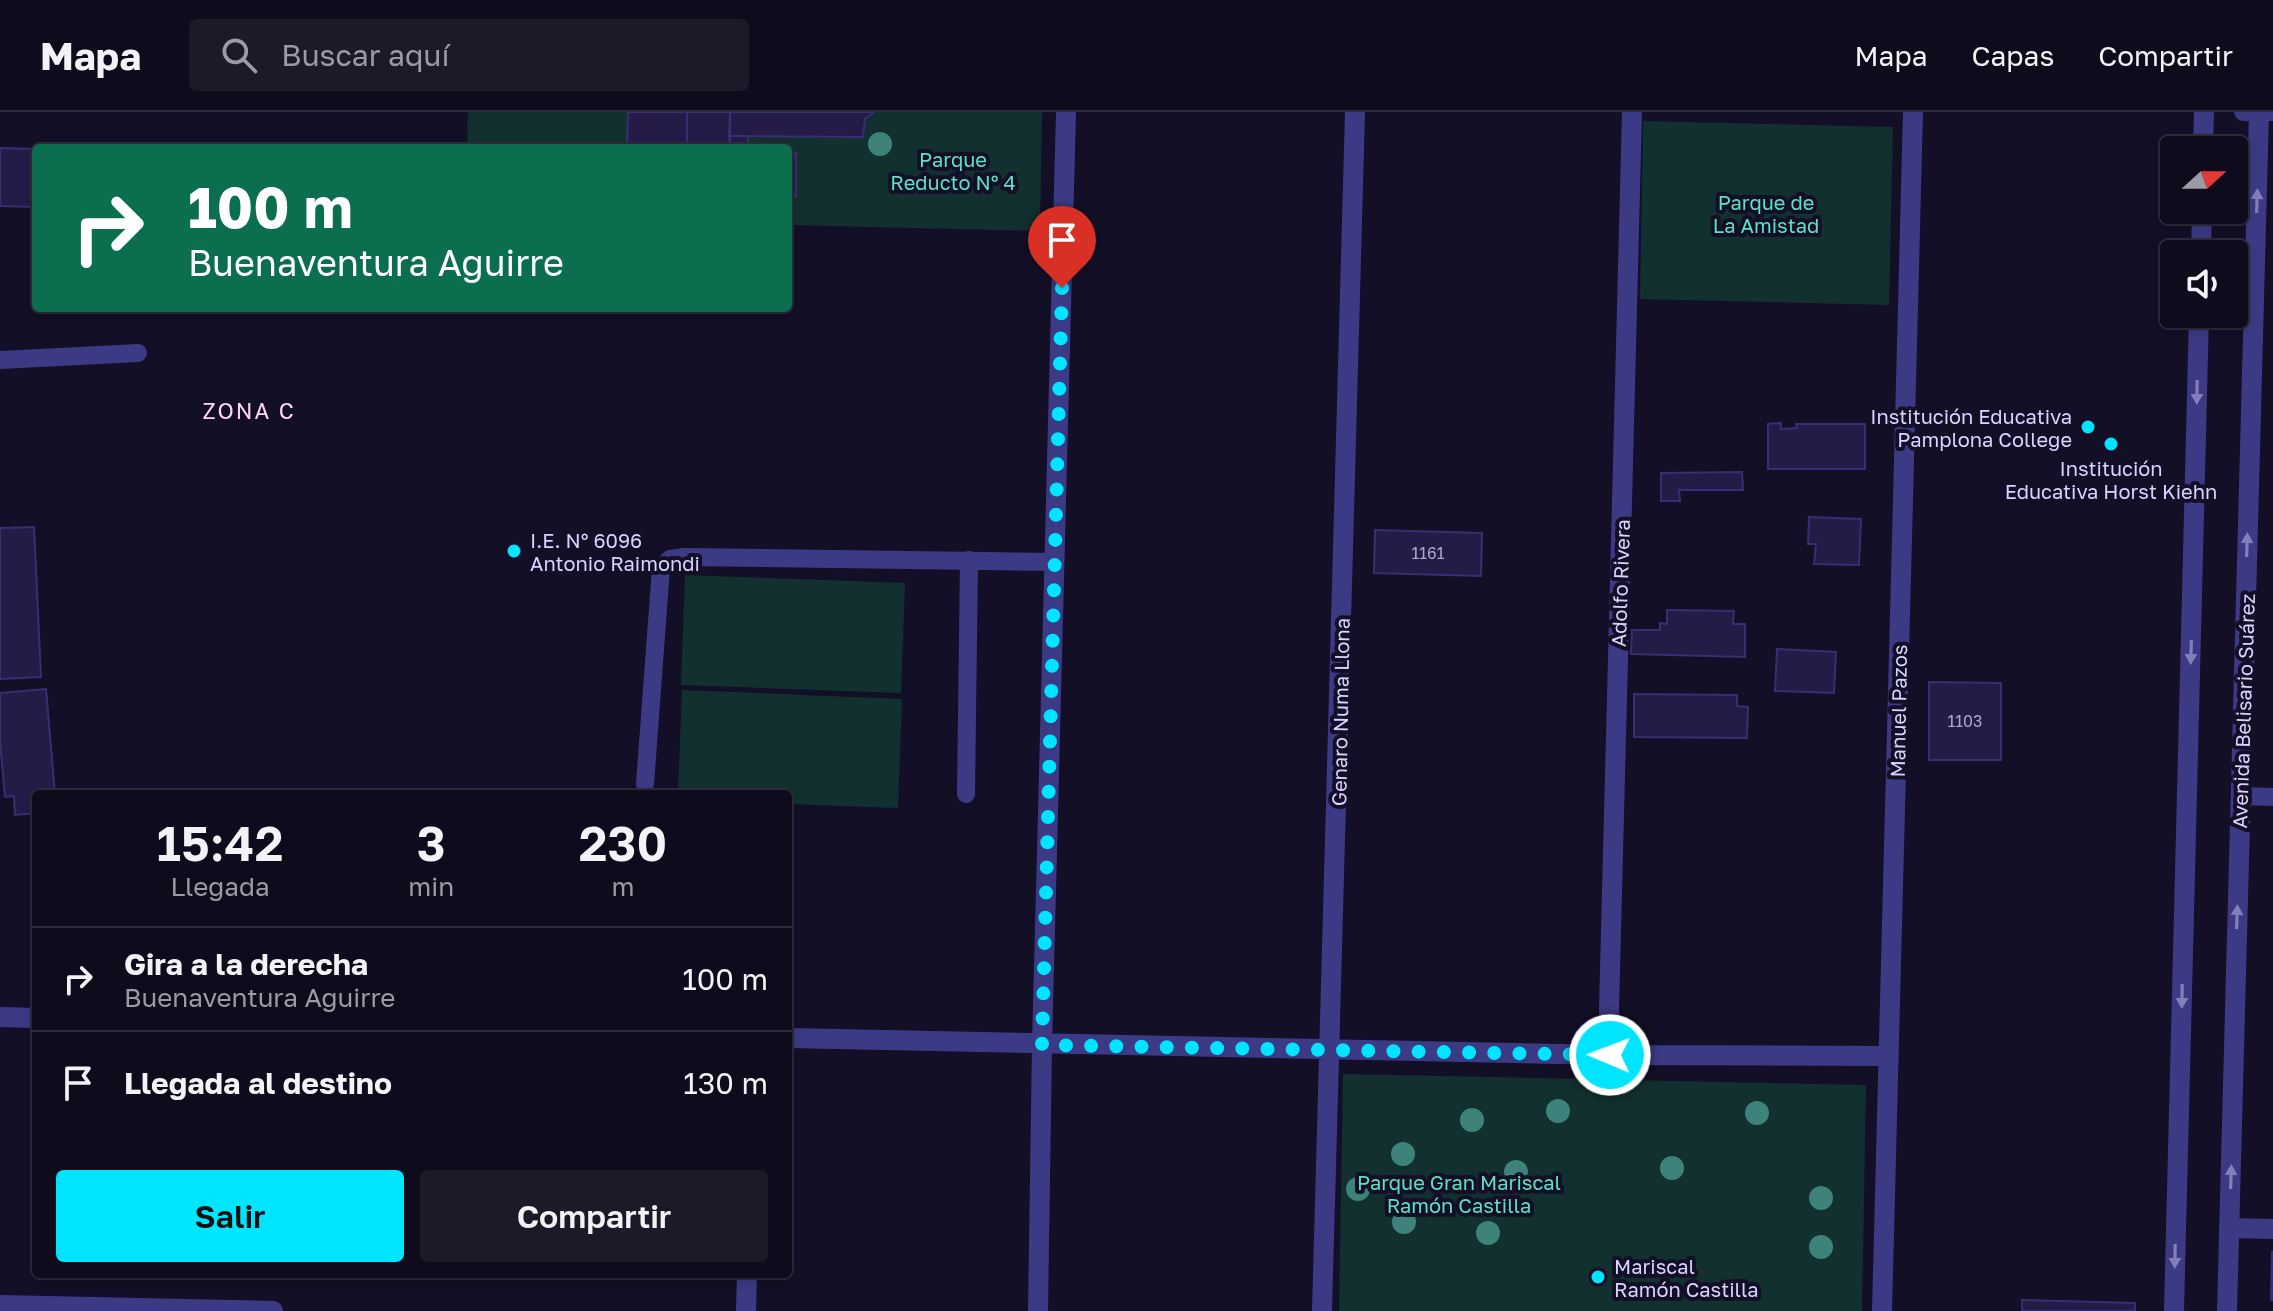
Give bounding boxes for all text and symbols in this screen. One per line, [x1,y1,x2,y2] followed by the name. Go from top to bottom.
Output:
[189,19,749,91] search box
[40,33,141,78] text: Mapa
[217,33,261,77] icon: search
[281,37,450,73] text: Buscar aquí
[1855,39,1927,72] text: Mapa
[1971,39,2054,72] text: Capas
[2098,39,2233,72] text: Compartir
[2160,136,2248,224] north arrow
[2160,136,2248,328] map controls
[890,147,1016,194] park label: Parque Reducto N° 4
[188,173,353,240] text: 100 m
[56,176,160,280] icon: right
[2250,188,2263,213] one-way arrow
[1713,190,1819,237] park label: Parque de La Amistad
[1028,206,1096,288] pin
[1040,218,1084,262] icon: arrive
[2160,240,2248,328] button: sound
[188,241,564,284] text: Buenaventura Aguirre
[2191,380,2204,405] one-way arrow
[202,397,296,424] district label: ZONA C
[1870,404,2072,451] place label: Institución Educativa Pamplona College
[2079,418,2097,436] marker: Institución Educativa Pamplona College
[2102,435,2120,453] marker: Institución Educativa Horst Kiehn
[2005,456,2217,503] place label: Institución Educativa Horst Kiehn
[1606,519,1634,647] street label: Adolfo Rivera
[530,528,700,575] place label: I.E. N° 6096 Antonio Raimondi
[2241,532,2254,557] one-way arrow
[505,542,523,560] marker: I.E. N° 6096 Antonio Raimondi
[1412,543,1445,563] house number: 1161
[2227,593,2259,829] street label: Avenida Belisario Suárez
[1326,618,1354,806] street label: Genaro Numa Llona
[2185,640,2197,665] one-way arrow
[1885,644,1911,778] street label: Manuel Pazos
[1948,711,1982,731] house number: 1103
[157,814,283,872] text: 15:42
[417,814,446,872] text: 3
[579,814,667,872] text: 230
[171,871,270,902] text: Llegada
[408,871,454,902] text: min
[612,871,635,902] text: m
[2231,904,2244,929] one-way arrow
[124,946,368,982] text: Gira a la derecha
[56,957,100,1001] icon: right
[682,961,768,997] text: 100 m
[124,982,395,1013] text: Buenaventura Aguirre
[2176,984,2188,1009] one-way arrow
[1568,1013,1652,1097] position arrow
[56,1061,100,1105] icon: arrive
[124,1065,392,1101] text: Llegada al destino
[683,1065,768,1101] text: 130 m
[2224,1164,2237,1189] one-way arrow
[56,1170,404,1262] button: Salir
[420,1170,768,1262] button: Compartir
[1357,1170,1561,1217] park label: Parque Gran Mariscal Ramón Castilla
[2169,1244,2182,1269] one-way arrow
[1614,1254,1759,1301] place label: Mariscal Ramón Castilla
[1589,1268,1607,1286] marker: Mariscal Ramón Castilla

